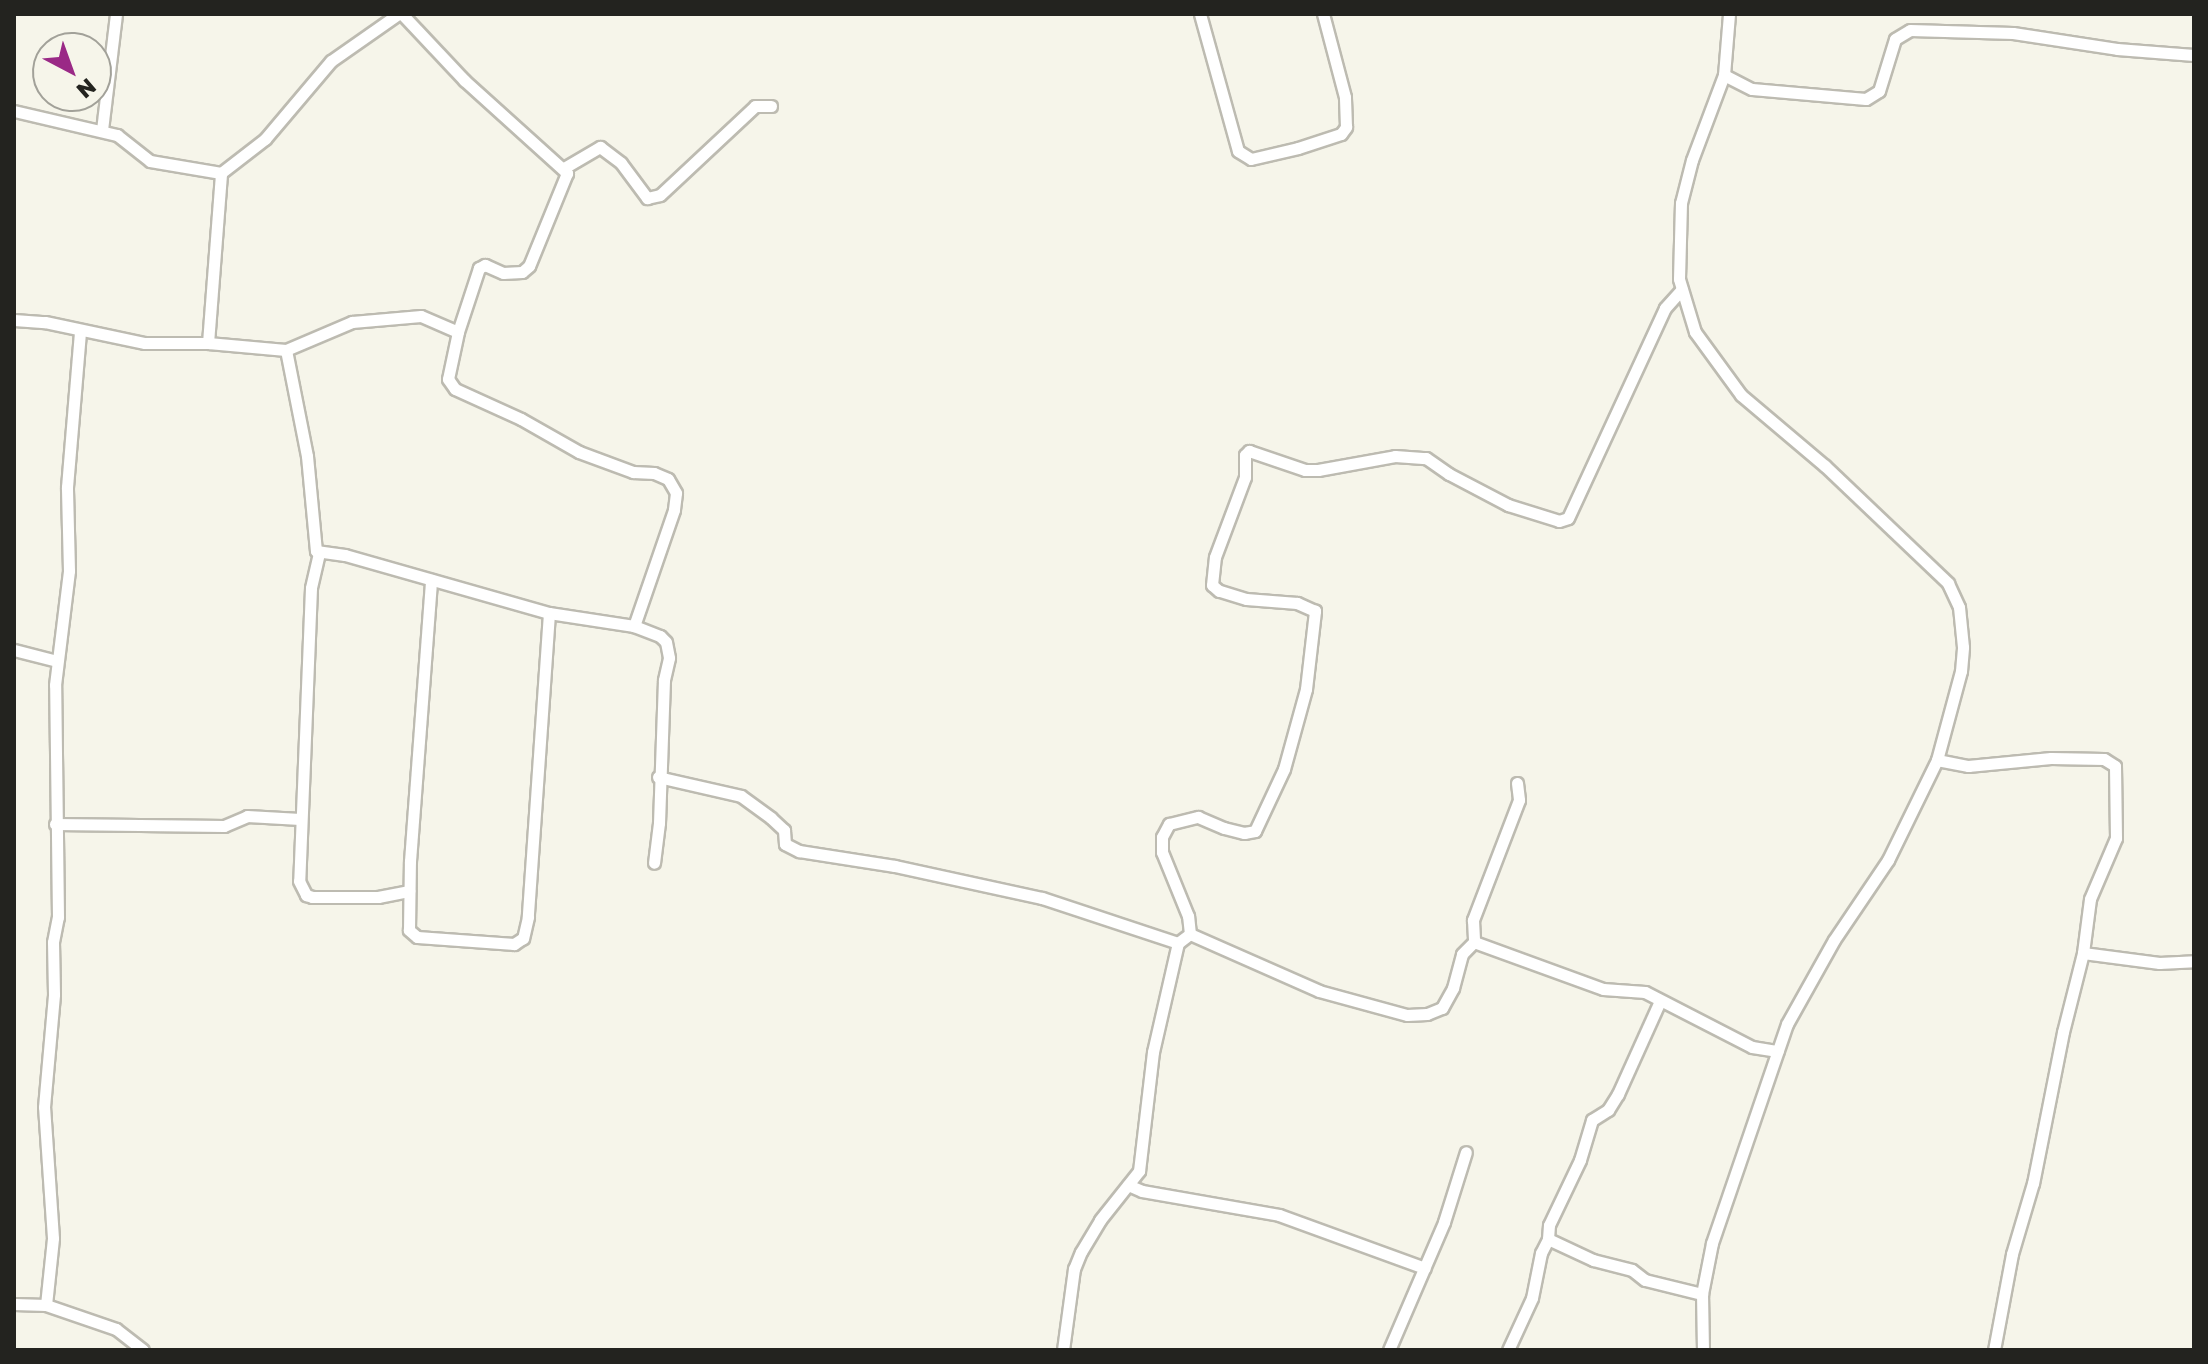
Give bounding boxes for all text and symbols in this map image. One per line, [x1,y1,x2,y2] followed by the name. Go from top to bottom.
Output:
[32,32,112,112] north arrow
[72,73,102,105] text: N

